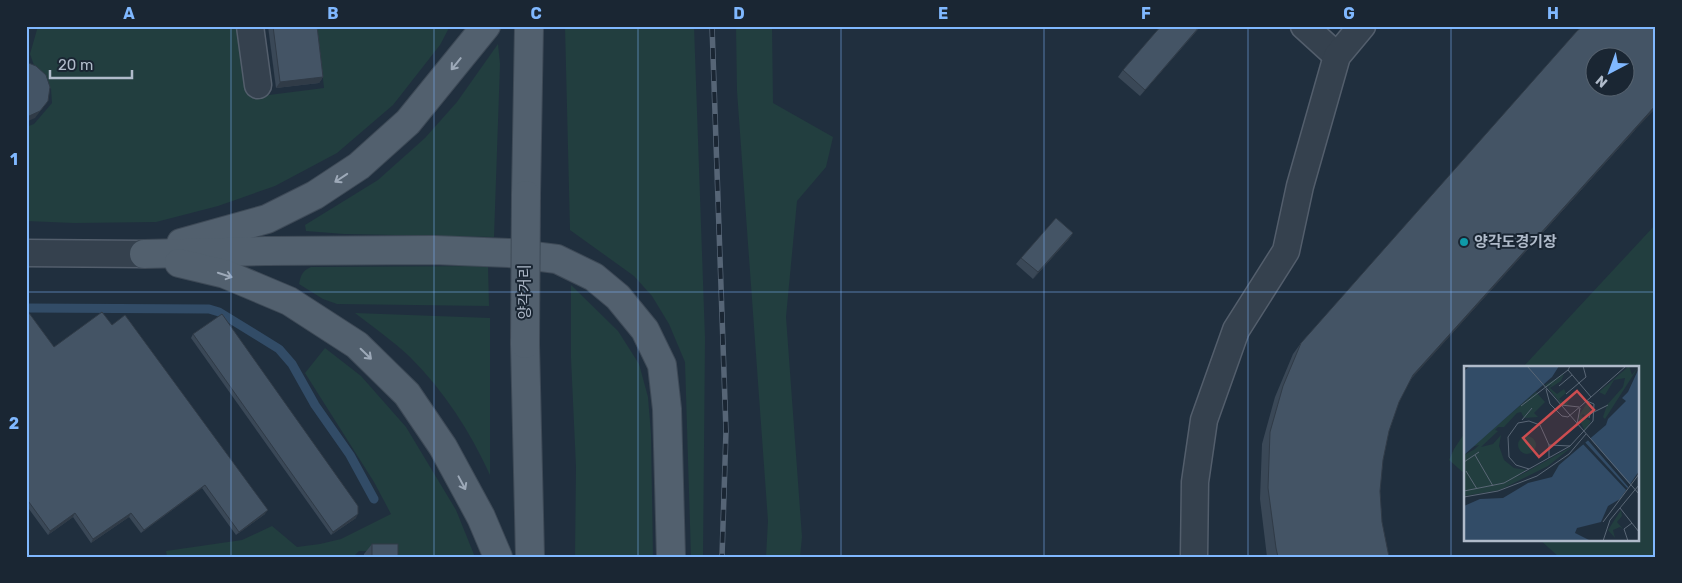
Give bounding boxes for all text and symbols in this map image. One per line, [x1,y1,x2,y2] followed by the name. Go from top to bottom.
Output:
[123,4,135,23] text: A
[327,4,339,23] text: B
[530,4,542,23] text: C
[733,4,745,23] text: D
[938,4,948,23] text: E
[1141,4,1151,23] text: F
[1343,4,1355,23] text: G
[1547,4,1559,23] text: H
[50,48,132,80] scale bar
[1584,48,1634,98] north arrow
[58,56,93,74] text: 20 m
[450,58,461,71] one-way arrow
[1592,72,1611,91] text: N
[10,150,18,169] text: 1
[334,173,348,183] one-way arrow
[1474,233,1557,251] place label: 양각도경기장
[1458,236,1470,248] marker: 양각도경기장
[516,264,534,320] street label: 양각거리
[217,271,232,280] one-way arrow
[360,348,372,360] one-way arrow
[1464,366,1640,540] inset map
[9,414,19,433] text: 2
[458,475,467,490] one-way arrow

